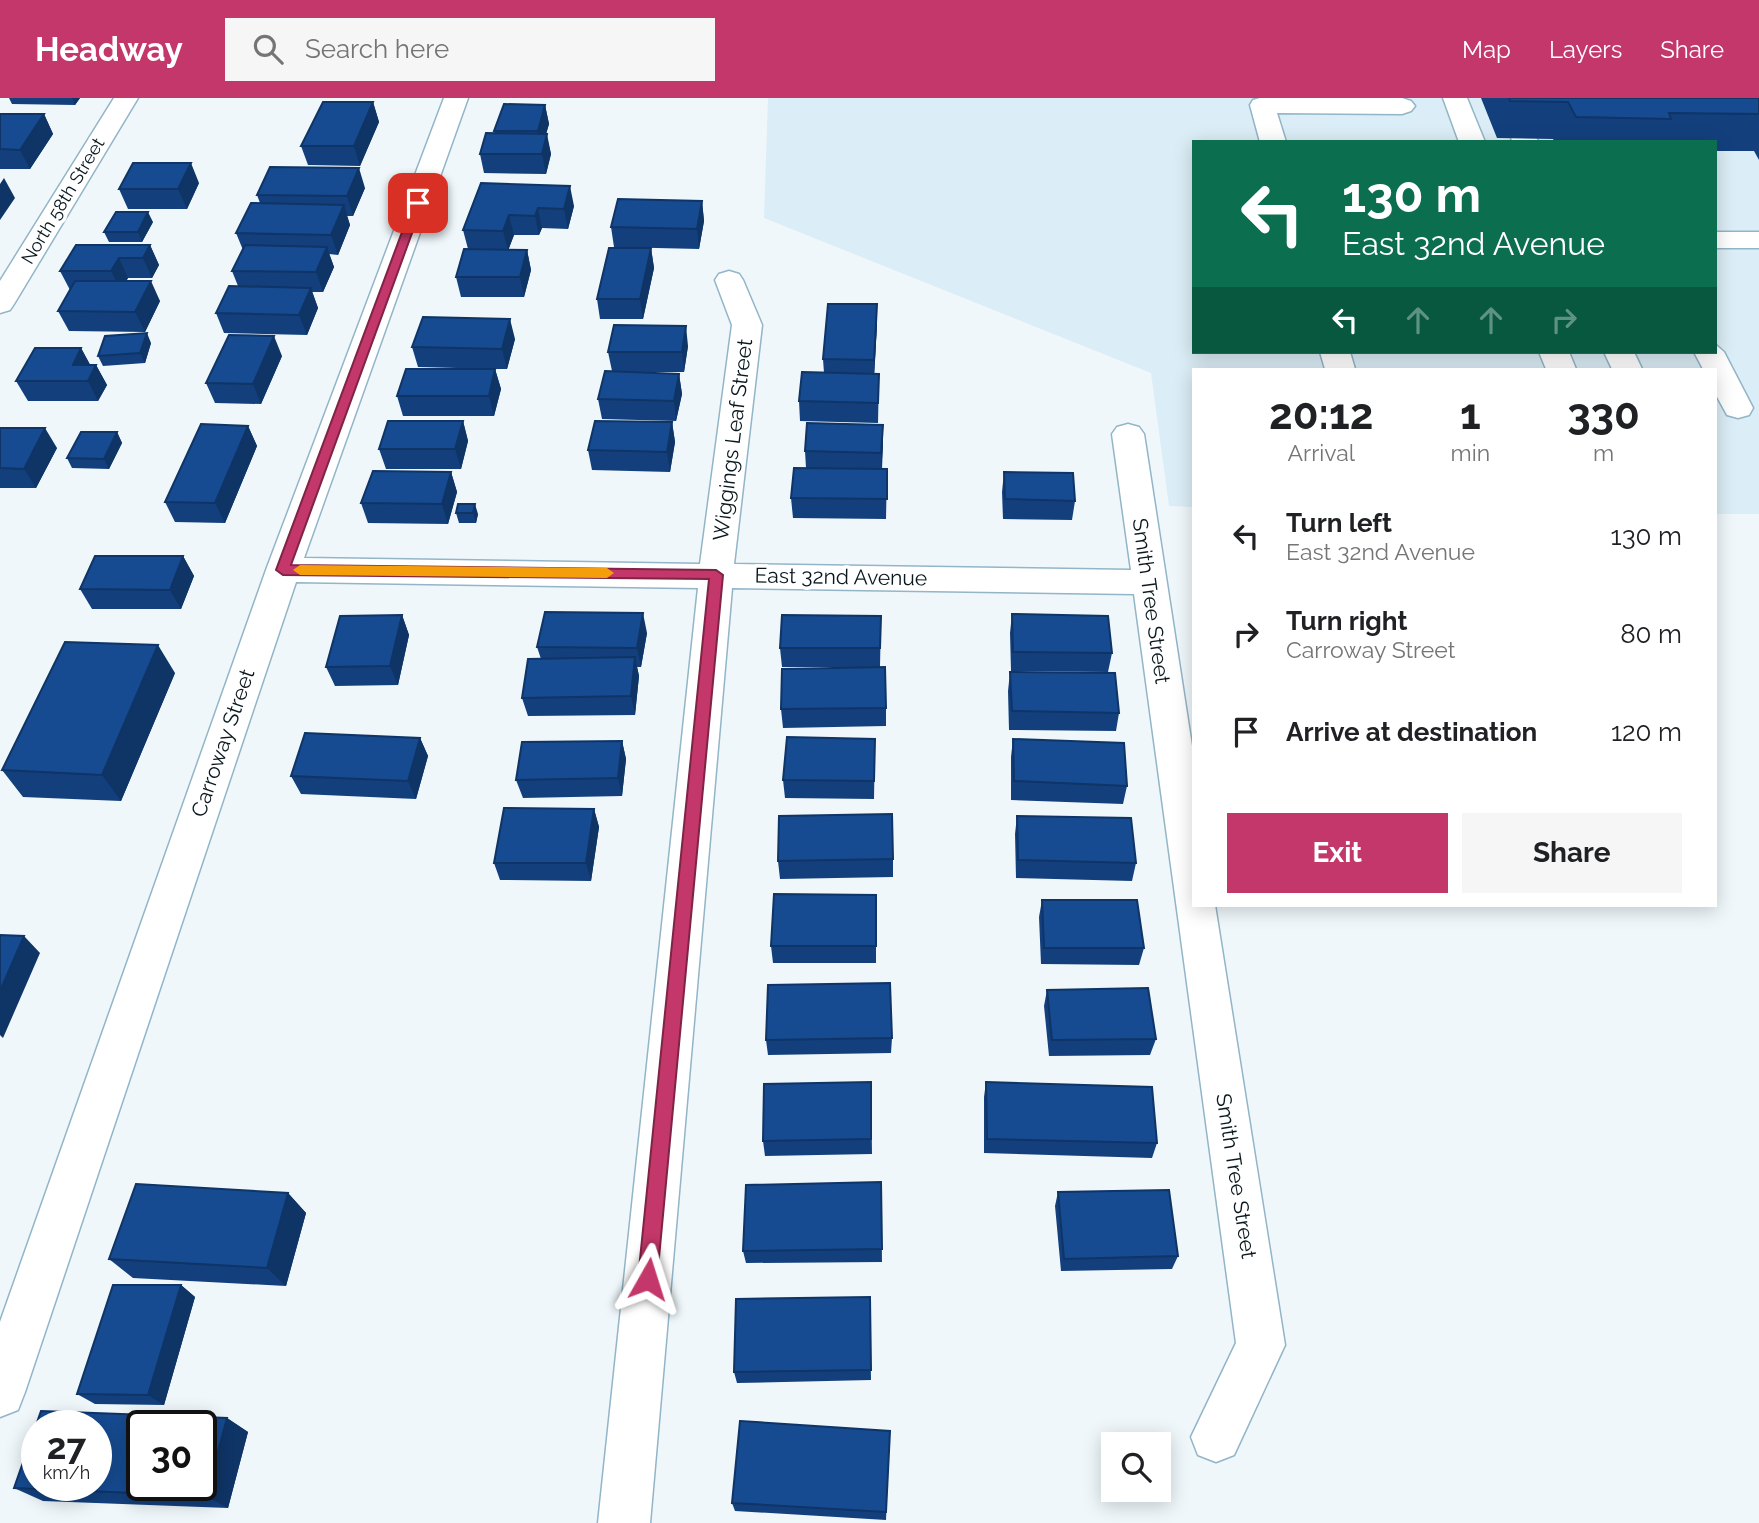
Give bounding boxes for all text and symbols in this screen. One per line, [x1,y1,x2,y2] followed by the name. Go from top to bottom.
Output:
[225,18,715,81] search box
[35,30,183,69] text: Headway
[249,30,287,68] icon: search
[305,34,449,64] text: Search here
[1462,35,1511,64] text: Map
[1549,35,1622,64] text: Layers
[1660,35,1724,64] text: Share
[17,134,108,268] street label: North 58th Street
[1342,166,1481,223] text: 130 m
[1227,168,1318,259] icon: left
[388,173,448,233] pin
[399,184,437,222] icon: arrive
[1342,225,1605,262] text: East 32nd Avenue
[1326,301,1364,339] icon: left
[1399,301,1437,339] icon: ahead
[1472,301,1510,339] icon: ahead
[1545,301,1583,339] icon: right
[708,337,757,542] street label: Wiggings Leaf Street
[1269,390,1373,439] text: 20:12
[1460,390,1481,439] text: 1
[1567,390,1640,439] text: 330
[1288,439,1355,466] text: Arrival
[1451,439,1490,466] text: min
[1593,439,1614,466] text: m
[1286,508,1392,538] text: Turn left
[1128,517,1175,685] street label: Smith Tree Street
[1227,517,1265,555] icon: left
[1611,521,1682,551] text: 130 m
[1286,538,1475,565] text: East 32nd Avenue
[755,562,927,591] street label: East 32nd Avenue
[1286,606,1407,636] text: Turn right
[1227,615,1265,653] icon: right
[1620,619,1682,649] text: 80 m
[1286,636,1455,663] text: Carroway Street
[186,666,260,820] street label: Carroway Street
[1227,713,1265,751] icon: arrive
[1286,717,1537,747] text: Arrive at destination
[1611,717,1682,747] text: 120 m
[1227,813,1448,893] button: Exit
[1462,813,1682,893] button: Share
[1211,1092,1262,1260] street label: Smith Tree Street
[611,1242,685,1316] position arrow
[126,1410,217,1501] speed limit sign: 30
[47,1426,86,1467] text: 27
[1101,1432,1171,1502] map controls
[1101,1432,1171,1502] button: search
[43,1462,90,1483] text: km/h

